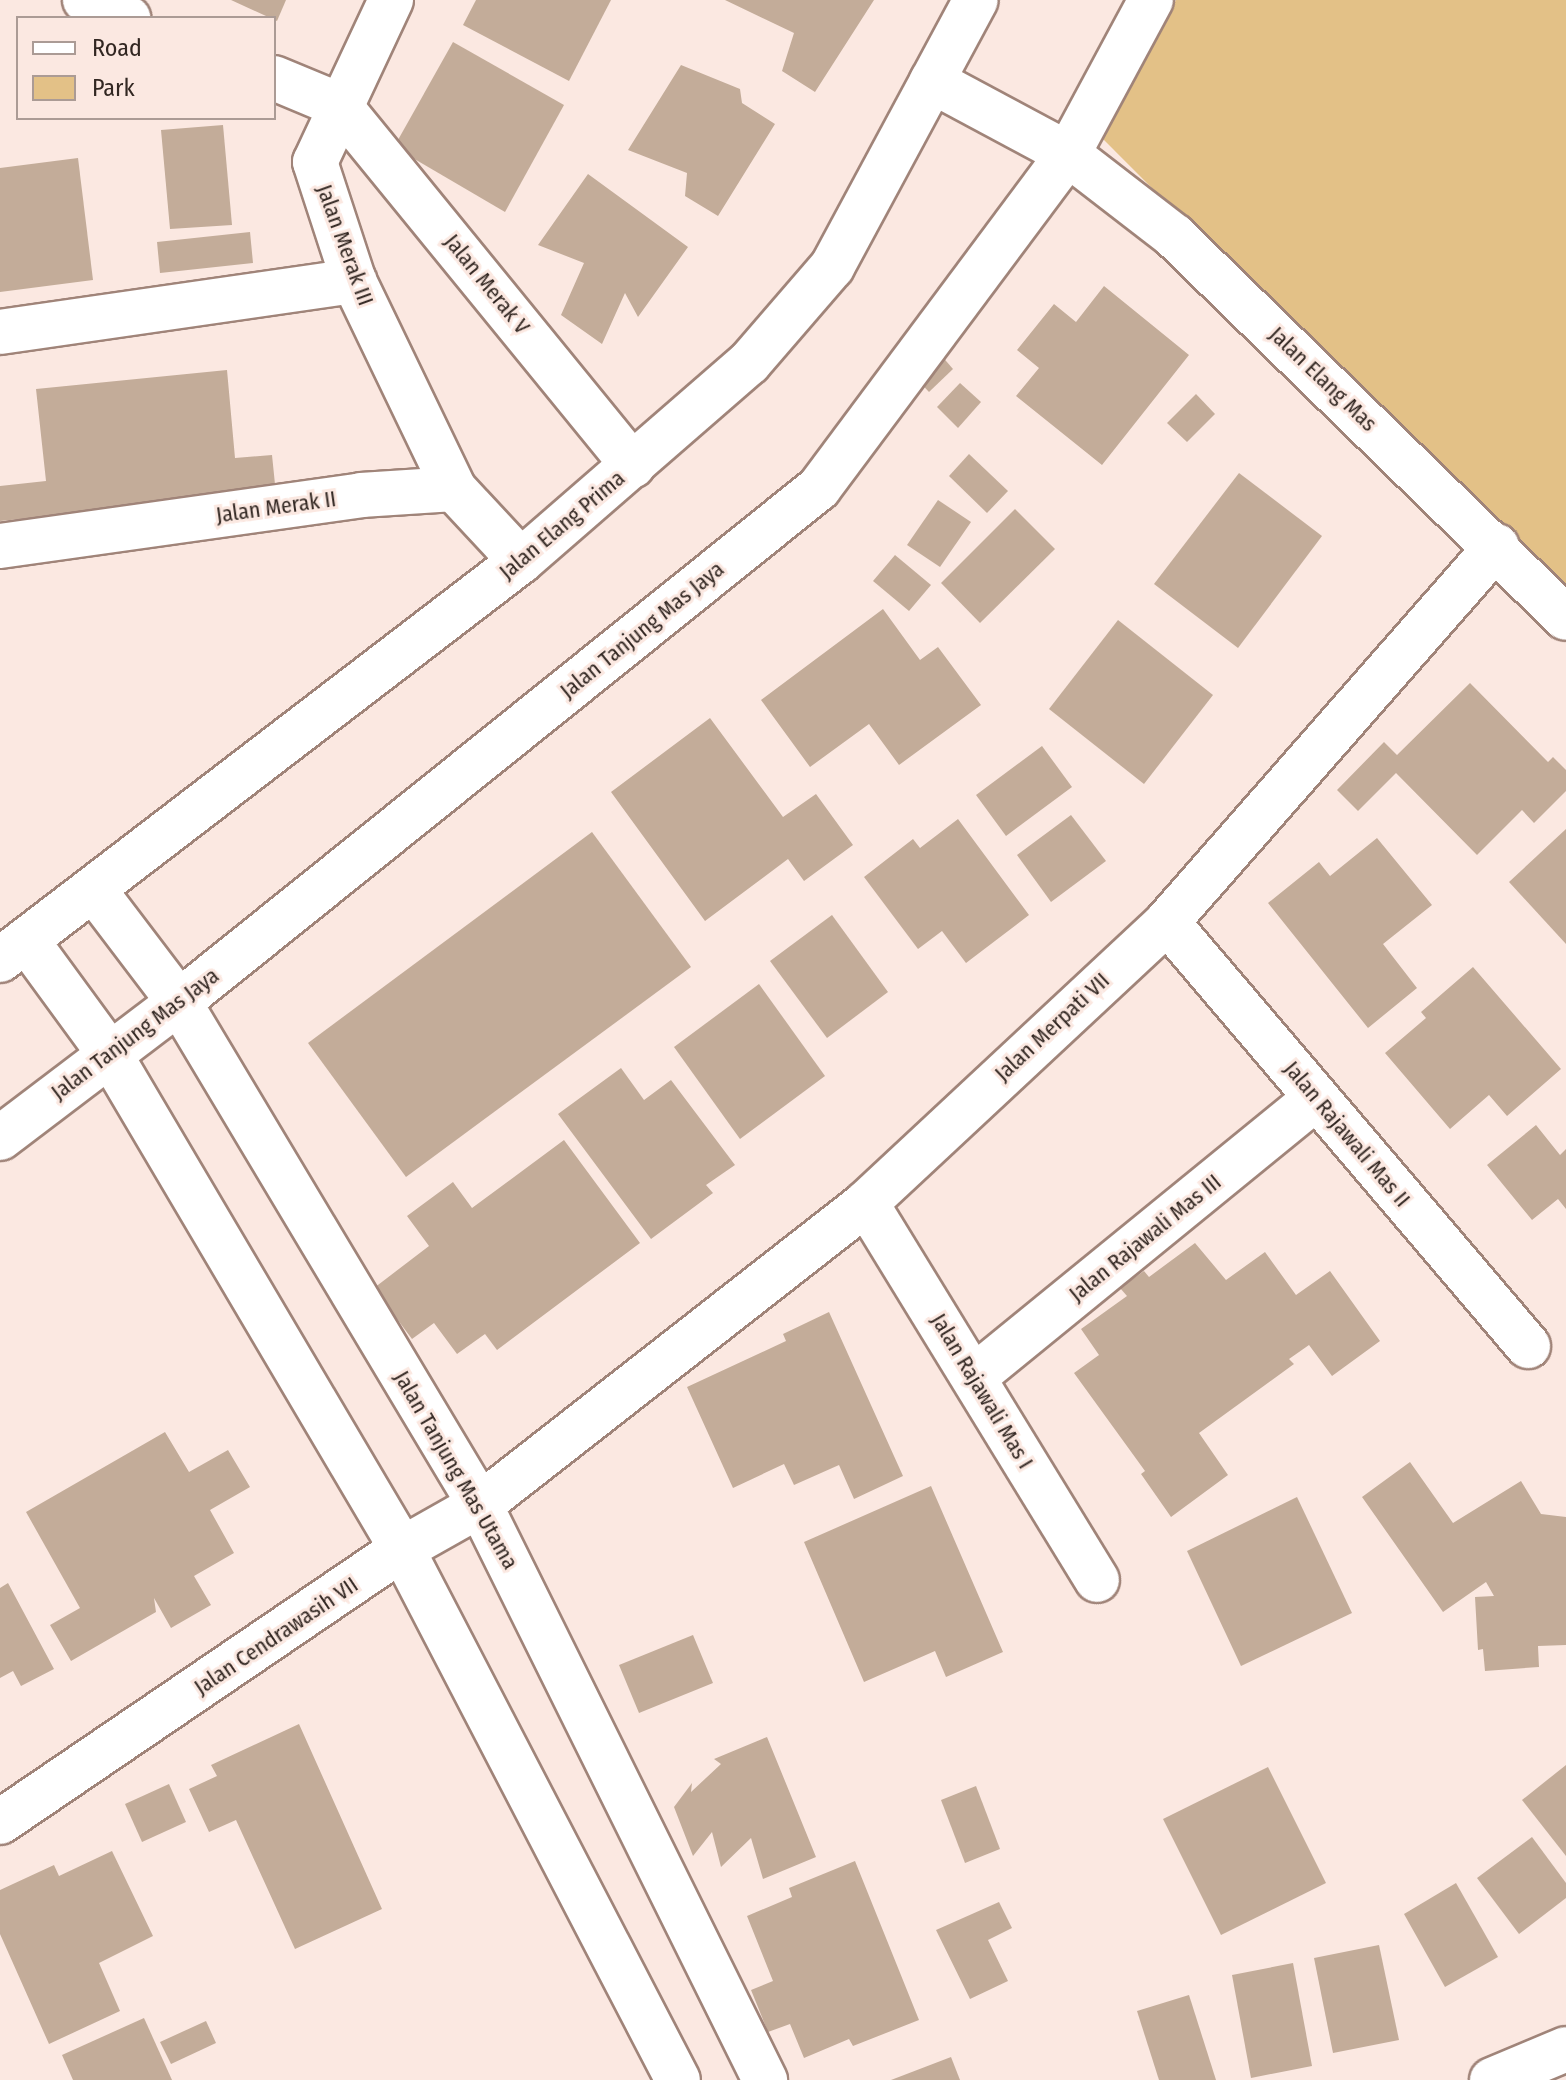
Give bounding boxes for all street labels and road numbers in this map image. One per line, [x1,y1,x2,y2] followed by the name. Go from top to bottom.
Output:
[311,181,379,309] street label: Jalan Merak III
[439,229,535,339] street label: Jalan Merak V
[1264,321,1382,437] street label: Jalan Elang Mas
[494,465,630,585] street label: Jalan Elang Prima
[214,486,338,528] street label: Jalan Merak II
[555,556,729,704] street label: Jalan Tanjung Mas Jaya
[46,962,224,1106] street label: Jalan Tanjung Mas Jaya
[989,967,1115,1087] street label: Jalan Merpati VII
[1278,1056,1416,1212] street label: Jalan Rajawali Mas II
[1064,1169,1226,1307] street label: Jalan Rajawali Mas III
[925,1309,1039,1473] street label: Jalan Rajawali Mas I
[388,1366,524,1574] street label: Jalan Tanjung Mas Utama
[189,1571,363,1701] street label: Jalan Cendrawasih VII

